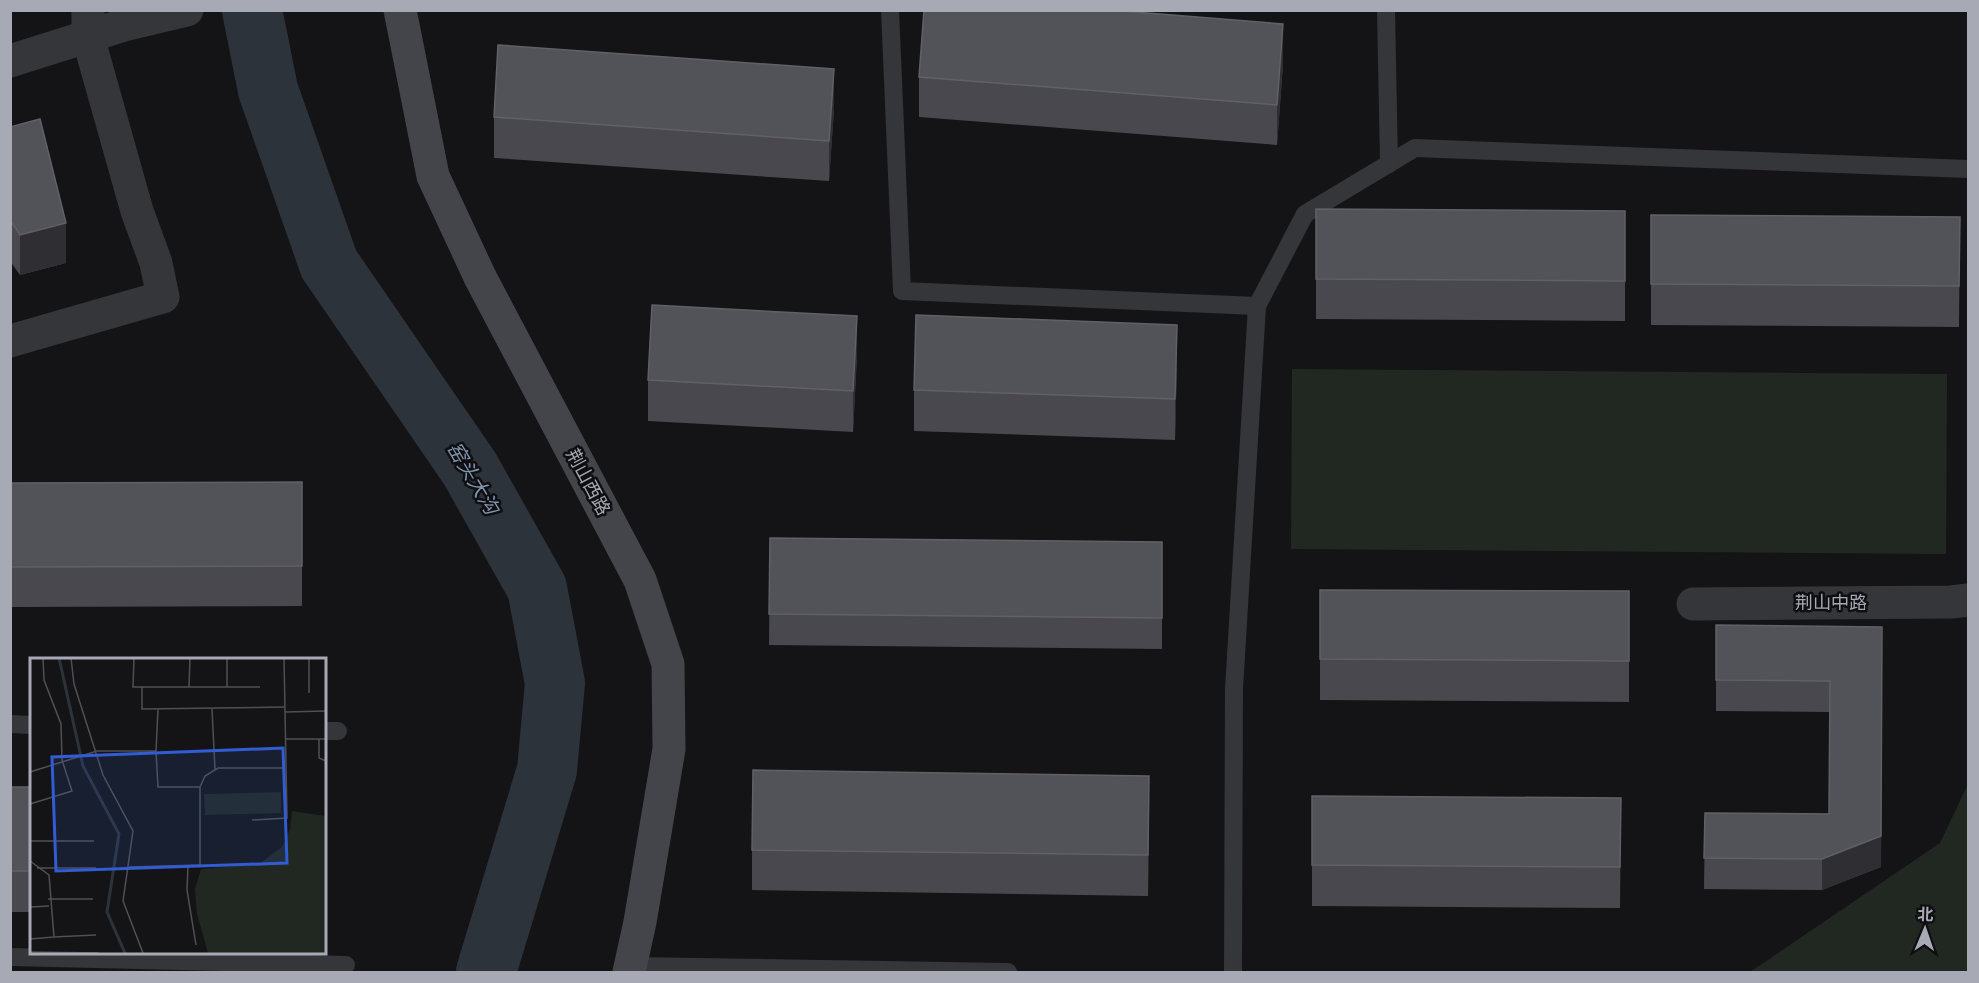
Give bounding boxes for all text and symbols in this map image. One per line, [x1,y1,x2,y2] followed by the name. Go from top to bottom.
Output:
[442,438,505,520] water label: 窑头大沟
[561,445,615,519] street label: 荆山西路
[1795,592,1867,614] street label: 荆山中路
[30,658,326,953] inset map
[1895,899,1955,959] north arrow
[1917,905,1934,924] text: 北

